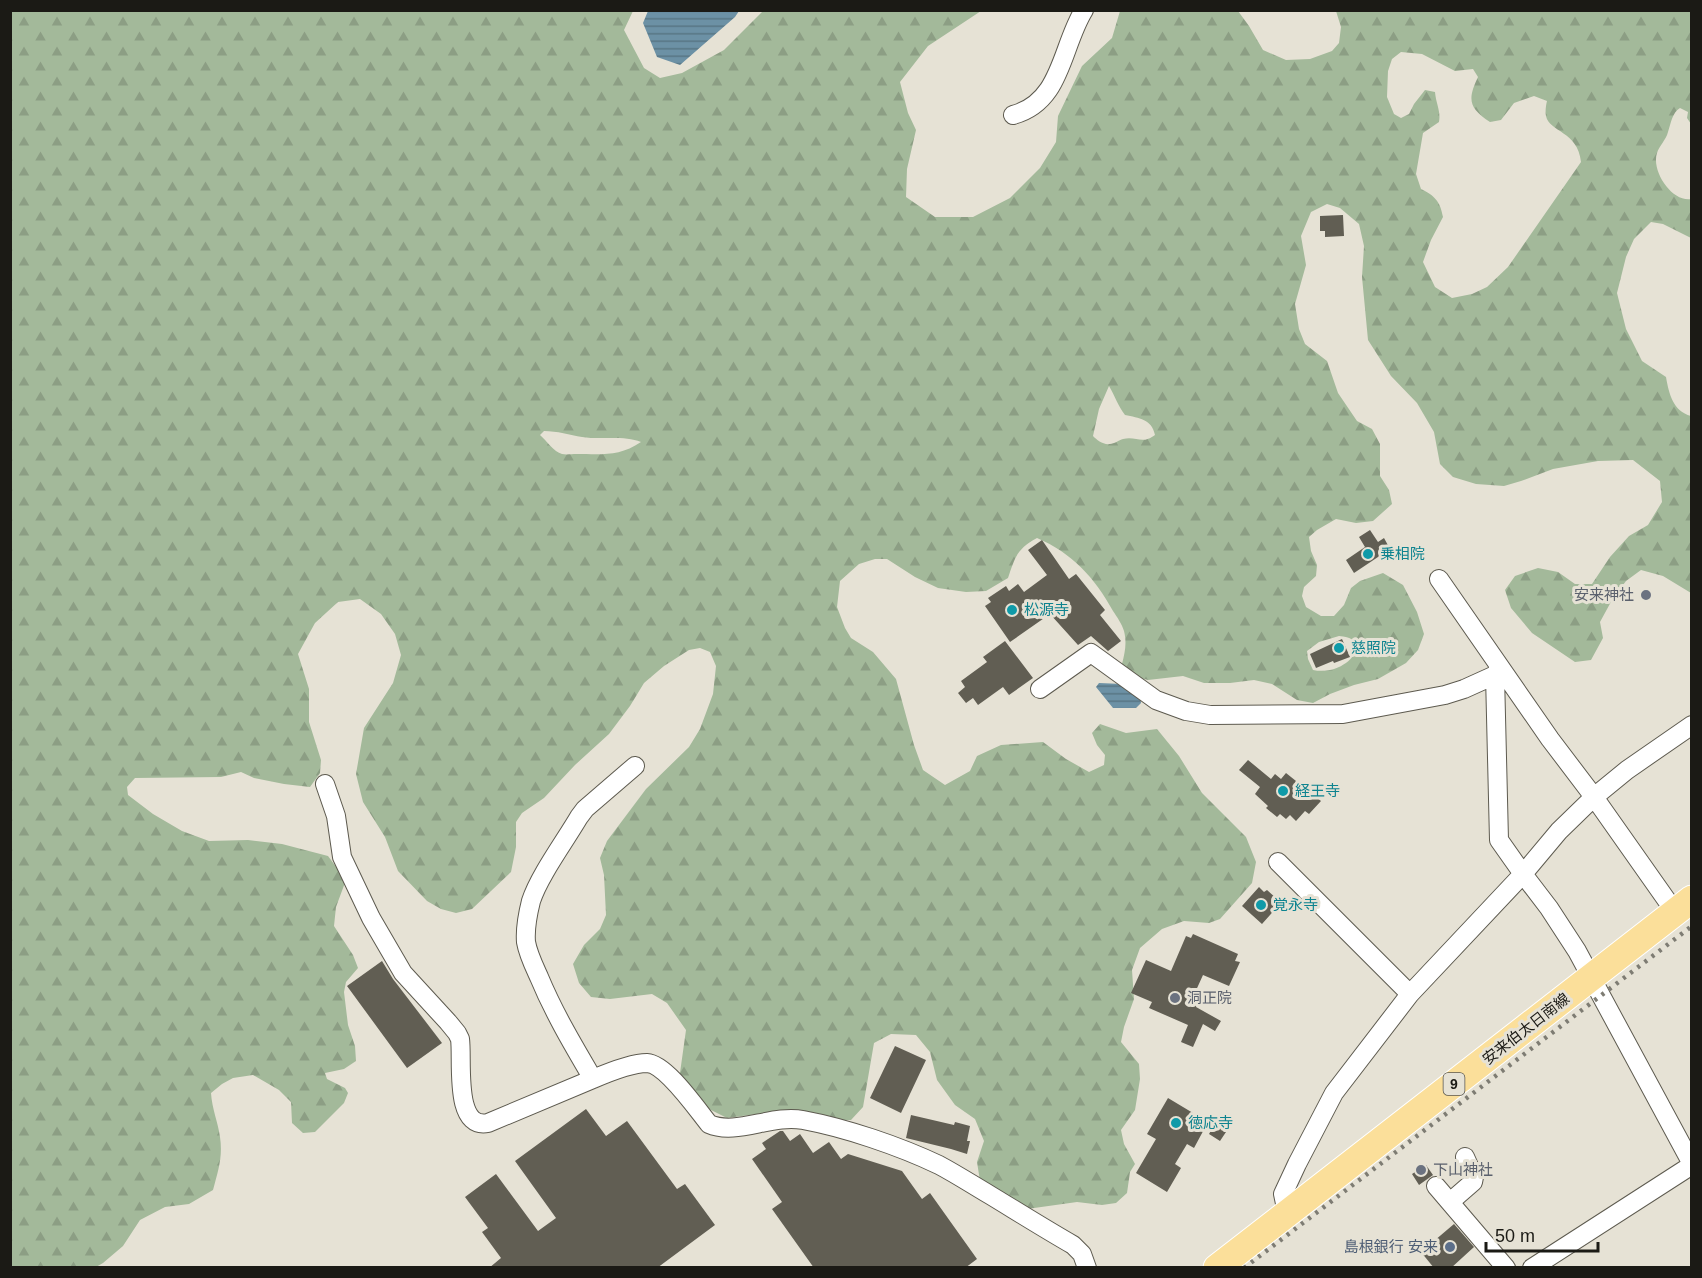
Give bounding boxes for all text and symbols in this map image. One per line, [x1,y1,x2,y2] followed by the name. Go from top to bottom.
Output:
[1380,545,1425,562] place label: 乗相院
[1361,547,1375,561] marker: 乗相院
[1574,586,1634,603] place label: 安来神社
[1639,588,1653,602] marker: 安来神社
[1024,601,1069,618] place label: 松源寺
[1005,603,1019,617] marker: 松源寺
[1351,639,1396,656] place label: 慈照院
[1332,641,1346,655] marker: 慈照院
[1295,782,1340,799] place label: 経王寺
[1276,784,1290,798] marker: 経王寺
[1273,896,1318,913] place label: 覚永寺
[1254,898,1268,912] marker: 覚永寺
[1187,989,1232,1006] place label: 洞正院
[1479,990,1572,1068] street label: 安来伯太日南線
[1168,991,1182,1005] marker: 洞正院
[1444,1073,1464,1095] road number: 9
[1188,1114,1233,1131] place label: 徳応寺
[1169,1116,1183,1130] marker: 徳応寺
[1433,1161,1493,1178] place label: 下山神社
[1414,1163,1428,1177] marker: 下山神社
[1486,1215,1598,1253] scale bar
[1495,1226,1535,1246] text: 50 m
[1344,1238,1438,1255] place label: 島根銀行 安来
[1443,1240,1457,1254] marker: 島根銀行 安来

